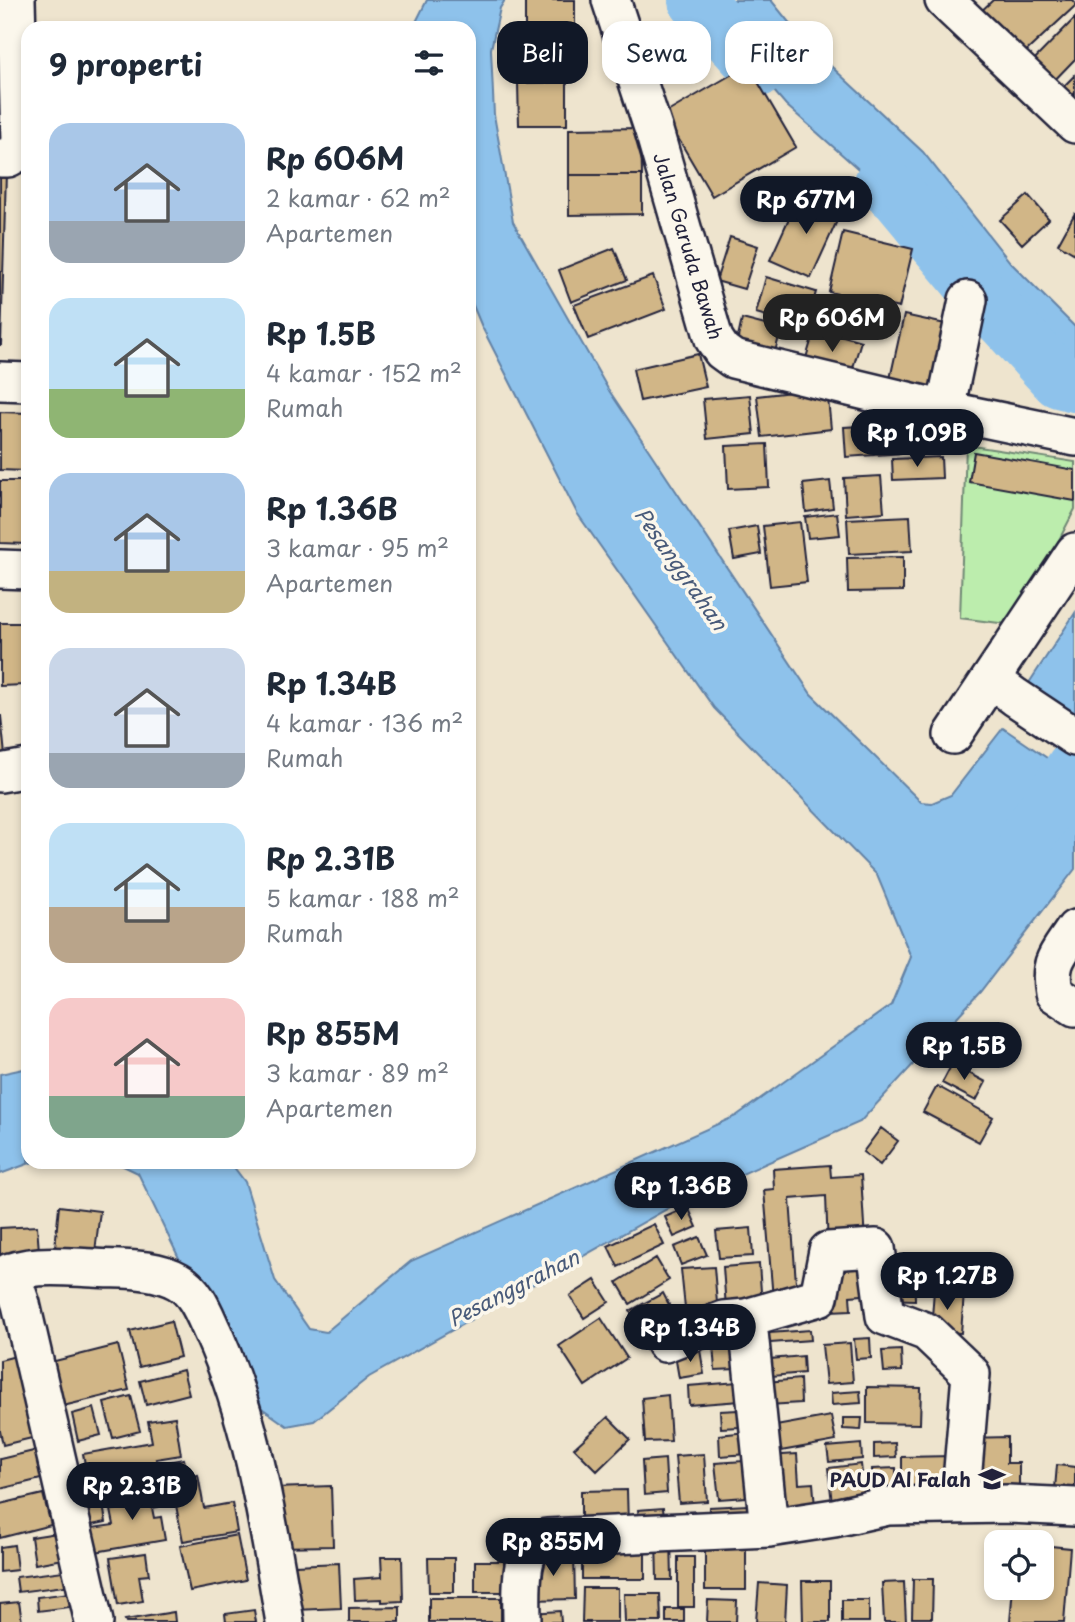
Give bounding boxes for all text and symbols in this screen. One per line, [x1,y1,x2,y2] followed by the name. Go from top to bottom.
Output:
[497,21,588,84] chip: Beli
[602,21,711,84] chip: Sewa
[725,21,833,84] chip: Filter
[49,41,202,86] text: 9 properti
[410,44,448,82] icon: filters
[266,135,404,180] text: Rp 606M
[647,149,731,343] street label: Jalan Garuda Bawah
[105,151,189,235] icon: home
[741,176,871,236] pin: Rp 677M
[266,180,451,215] text: 2 kamar · 62 m²
[756,181,856,216] text: Rp 677M
[266,215,393,250] text: Apartemen
[767,294,897,354] pin: Rp 606M
[779,299,885,334] text: Rp 606M
[266,310,376,355] text: Rp 1.5B
[105,326,189,410] icon: home
[266,355,462,390] text: 4 kamar · 152 m²
[266,390,343,425] text: Rumah
[845,410,989,469] pin: Rp 1.09B
[867,414,967,449] text: Rp 1.09B
[266,485,398,530] text: Rp 1.36B
[628,500,737,637] water label: Pesanggrahan
[105,501,189,585] icon: home
[266,530,449,565] text: 3 kamar · 95 m²
[266,565,393,600] text: Apartemen
[266,660,397,705] text: Rp 1.34B
[105,676,189,760] icon: home
[266,705,463,740] text: 4 kamar · 136 m²
[266,740,343,775] text: Rumah
[266,835,395,880] text: Rp 2.31B
[105,851,189,935] icon: home
[266,880,460,915] text: 5 kamar · 188 m²
[266,915,343,950] text: Rumah
[266,1010,400,1055] text: Rp 855M
[899,1023,1029,1082] pin: Rp 1.5B
[105,1026,189,1110] icon: home
[922,1027,1006,1062] text: Rp 1.5B
[266,1055,449,1090] text: 3 kamar · 89 m²
[266,1090,393,1125] text: Apartemen
[609,1162,753,1222] pin: Rp 1.36B
[631,1167,731,1202] text: Rp 1.36B
[442,1240,585,1334] water label: Pesanggrahan
[875,1252,1019,1312] pin: Rp 1.27B
[897,1257,997,1292] text: Rp 1.27B
[618,1304,762,1364] pin: Rp 1.34B
[640,1309,740,1344] text: Rp 1.34B
[60,1462,204,1522] pin: Rp 2.31B
[977,1464,1007,1494] school or university icon: PAUD Al Falah
[829,1465,971,1493] place label: PAUD Al Falah
[82,1467,182,1502] text: Rp 2.31B
[488,1518,618,1578] pin: Rp 855M
[502,1523,604,1558] text: Rp 855M
[984,1530,1054,1600] map controls
[984,1530,1054,1600] button: locate

